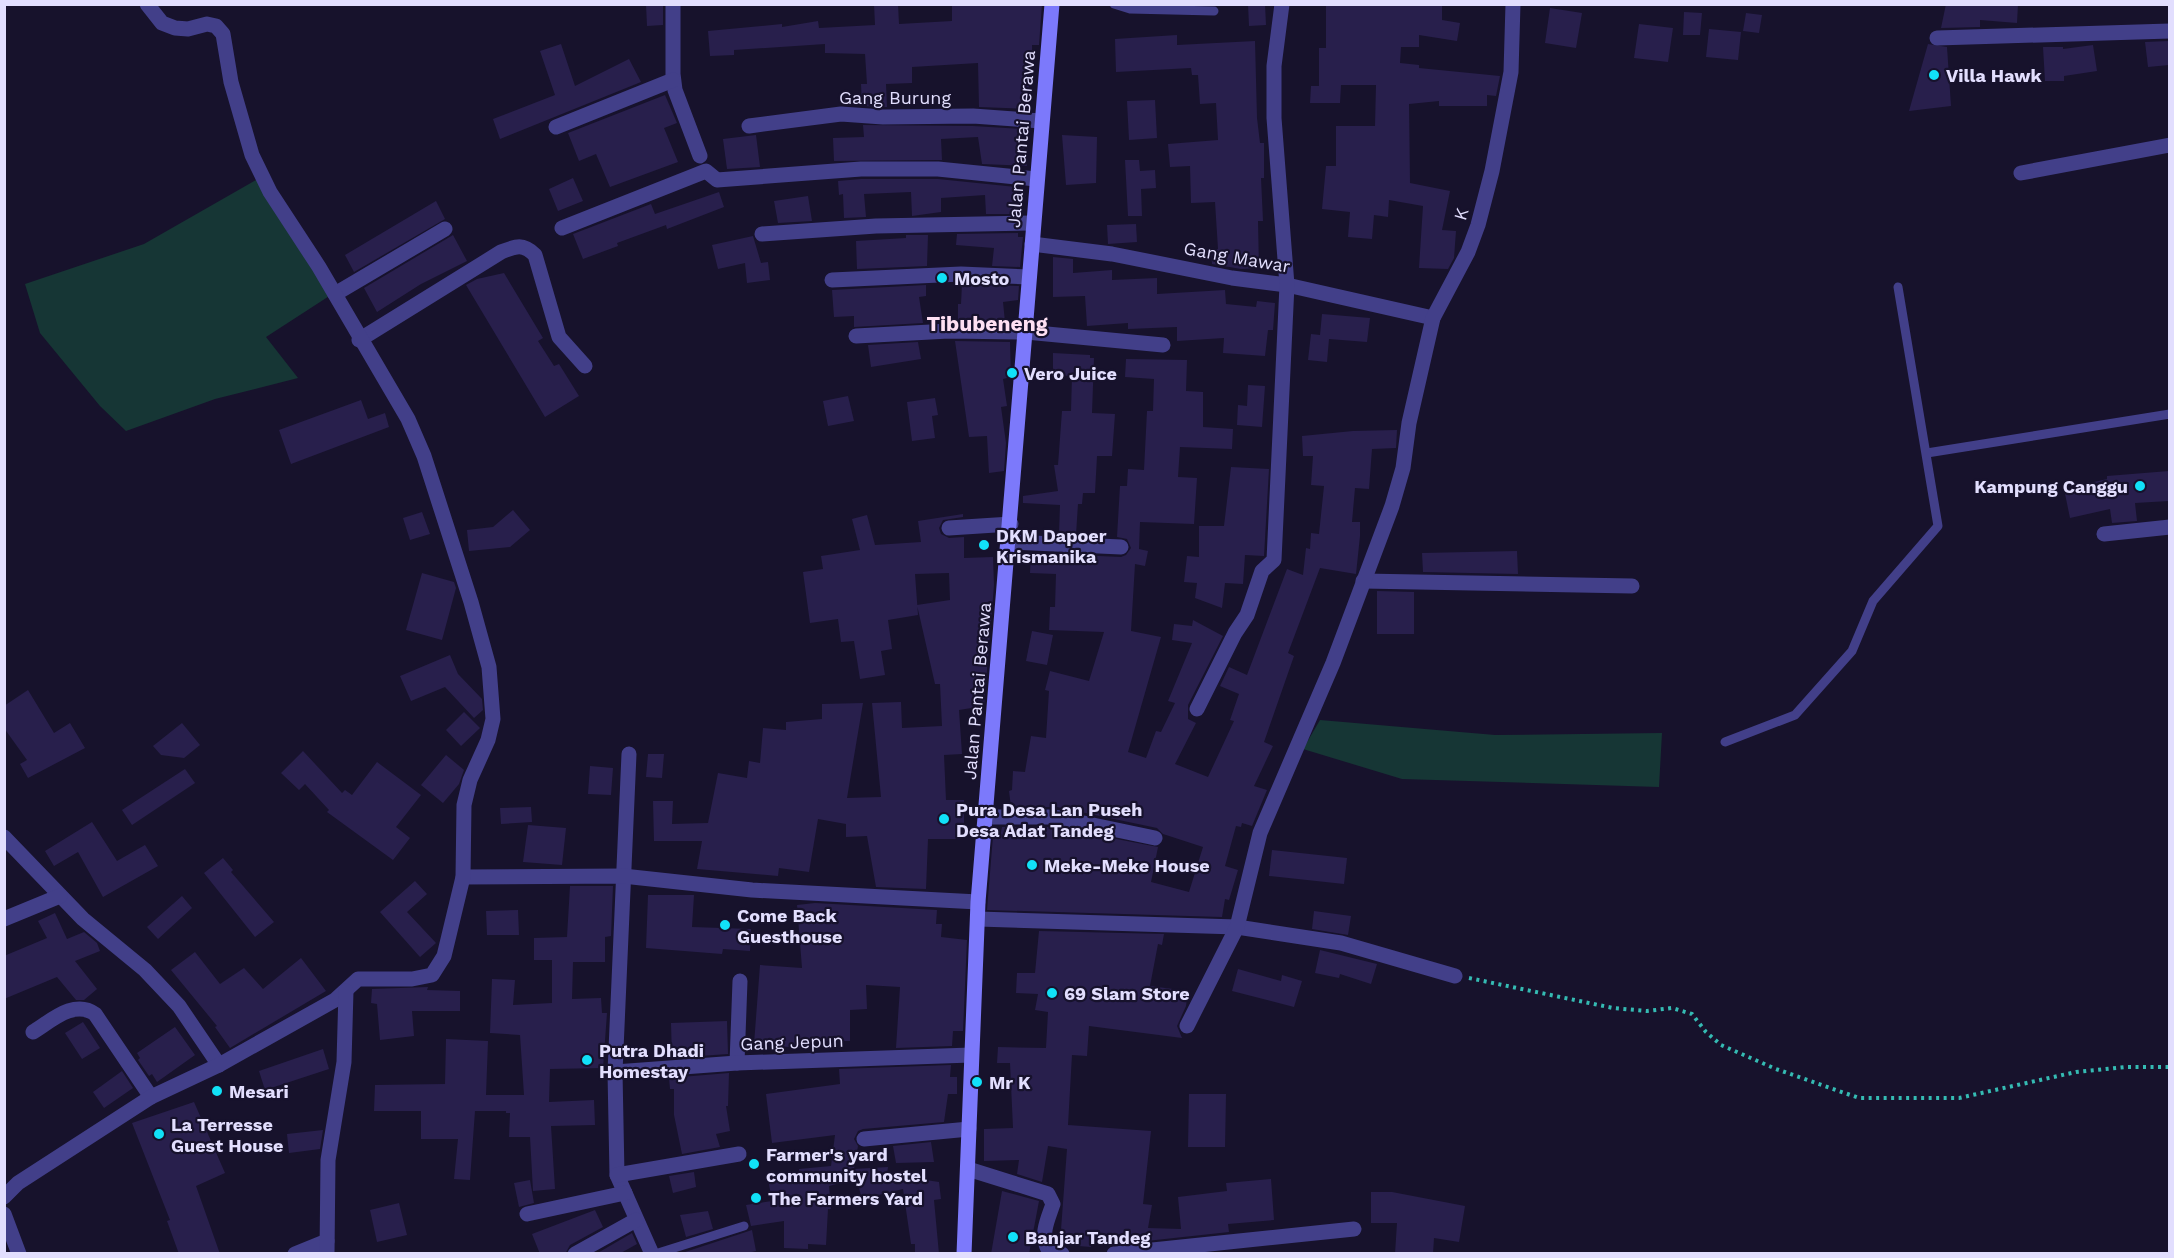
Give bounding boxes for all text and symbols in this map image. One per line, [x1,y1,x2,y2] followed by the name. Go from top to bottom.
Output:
[1003,49,1039,229] street label: Jalan Pantai Berawa
[1946,65,2042,86] place label: Villa Hawk
[1927,68,1941,82] marker: Villa Hawk
[839,87,951,108] street label: Gang Burung
[1449,205,1473,223] street label: K
[1182,237,1292,277] street label: Gang Mawar
[954,268,1010,289] place label: Mosto
[935,271,949,285] marker: Mosto
[927,311,1048,336] district label: Tibubeneng
[1024,363,1117,384] place label: Vero Juice
[1005,366,1019,380] marker: Vero Juice
[1974,476,2128,497] place label: Kampung Canggu
[2133,479,2147,493] marker: Kampung Canggu
[996,525,1107,567] place label: DKM Dapoer Krismanika
[977,538,991,552] marker: DKM Dapoer Krismanika
[959,601,995,781] street label: Jalan Pantai Berawa
[956,799,1142,841] place label: Pura Desa Lan Puseh Desa Adat Tandeg
[937,812,951,826] marker: Pura Desa Lan Puseh Desa Adat Tandeg
[1044,855,1210,876] place label: Meke-Meke House
[1025,858,1039,872] marker: Meke-Meke House
[737,905,842,947] place label: Come Back Guesthouse
[718,918,732,932] marker: Come Back Guesthouse
[1064,983,1190,1004] place label: 69 Slam Store
[1045,986,1059,1000] marker: 69 Slam Store
[740,1030,844,1054] street label: Gang Jepun
[599,1040,704,1082] place label: Putra Dhadi Homestay
[580,1053,594,1067] marker: Putra Dhadi Homestay
[989,1072,1031,1093] place label: Mr K
[970,1075,984,1089] marker: Mr K
[229,1081,289,1102] place label: Mesari
[210,1084,224,1098] marker: Mesari
[171,1114,283,1156] place label: La Terresse Guest House
[152,1127,166,1141] marker: La Terresse Guest House
[766,1144,927,1186] place label: Farmer's yard community hostel
[747,1157,761,1171] marker: Farmer's yard community hostel
[768,1188,923,1209] place label: The Farmers Yard
[749,1191,763,1205] marker: The Farmers Yard
[1025,1227,1151,1248] place label: Banjar Tandeg
[1006,1230,1020,1244] marker: Banjar Tandeg

